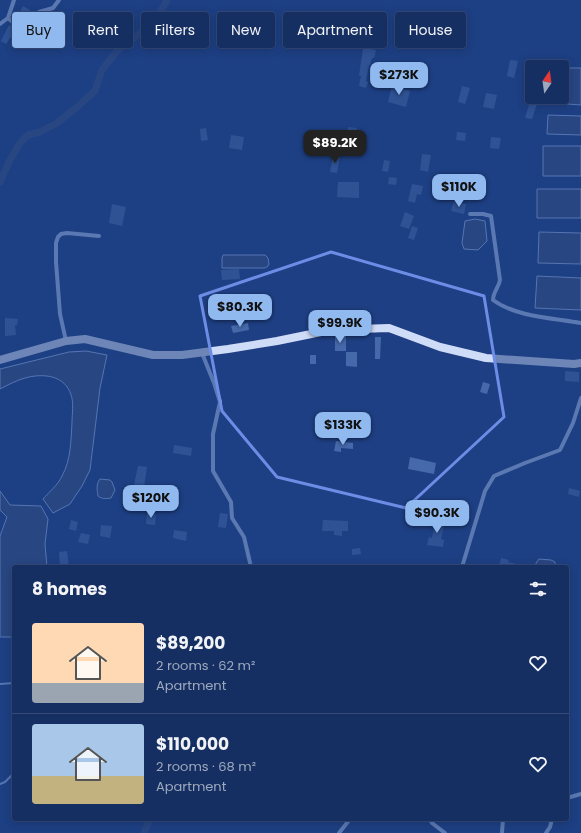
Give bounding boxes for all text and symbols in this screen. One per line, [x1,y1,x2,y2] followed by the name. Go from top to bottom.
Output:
[12,12,65,48] chip: Buy
[73,12,133,48] chip: Rent
[141,12,209,48] chip: Filters
[217,12,275,48] chip: New
[283,12,387,48] chip: Apartment
[395,12,466,48] chip: House
[525,60,569,104] north arrow
[525,60,569,104] map controls
[371,62,427,96] pin: $273K
[379,65,419,84] text: $273K
[302,130,368,164] pin: $89.2K
[312,133,358,152] text: $89.2K
[431,174,487,208] pin: $110K
[441,177,477,196] text: $110K
[207,294,273,328] pin: $80.3K
[217,297,263,316] text: $80.3K
[307,310,373,344] pin: $99.9K
[317,313,363,332] text: $99.9K
[315,412,371,446] pin: $133K
[324,415,362,434] text: $133K
[123,485,179,519] pin: $120K
[132,488,170,507] text: $120K
[404,500,470,534] pin: $90.3K
[414,503,460,522] text: $90.3K
[32,577,107,601] text: 8 homes
[527,578,549,600] icon: filters
[156,631,225,655] text: $89,200
[64,639,112,687] icon: home
[527,652,549,674] icon: heart
[156,656,255,675] text: 2 rooms · 62 m²
[156,676,226,695] text: Apartment
[156,732,229,756] text: $110,000
[64,740,112,788] icon: home
[527,753,549,775] icon: heart
[156,757,256,776] text: 2 rooms · 68 m²
[156,777,226,796] text: Apartment

